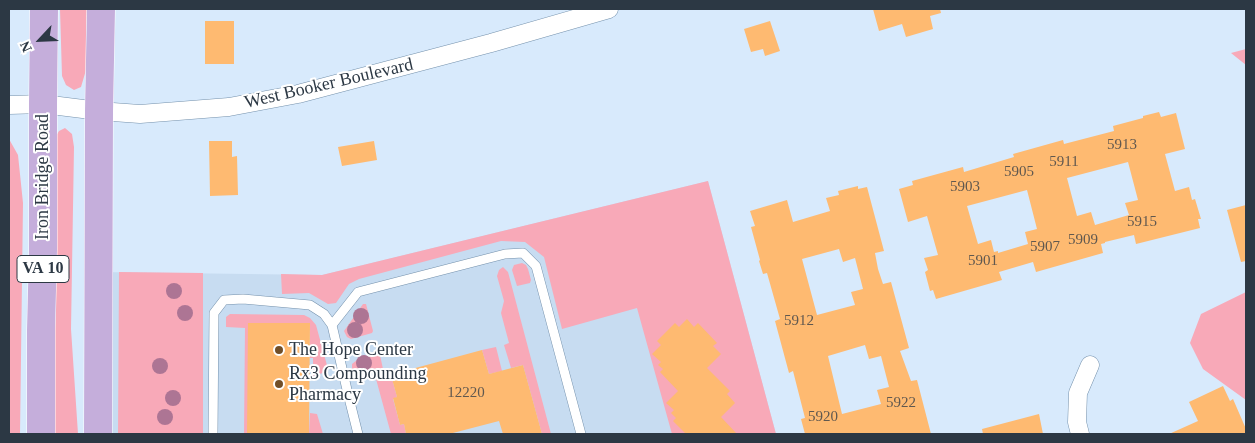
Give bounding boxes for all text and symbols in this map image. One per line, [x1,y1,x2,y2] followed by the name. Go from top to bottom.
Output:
[15,15,65,65] north arrow
[17,39,35,54] text: N
[243,54,415,114] street label: West Booker Boulevard
[32,114,54,240] street label: Iron Bridge Road
[1107,136,1137,154] house number: 5913
[1049,153,1079,171] house number: 5911
[1004,163,1034,181] house number: 5905
[950,178,980,196] house number: 5903
[1127,213,1157,231] house number: 5915
[1068,231,1098,249] house number: 5909
[1030,238,1060,256] house number: 5907
[968,252,998,270] house number: 5901
[17,255,69,282] road number: VA 10
[784,312,814,330] house number: 5912
[289,339,413,361] place label: The Hope Center
[273,344,285,356] marker: The Hope Center
[289,363,427,406] place label: Rx3 Compounding Pharmacy
[273,378,285,390] marker: Rx3 Compounding Pharmacy
[447,384,485,402] house number: 12220
[886,394,916,412] house number: 5922
[808,408,838,426] house number: 5920

